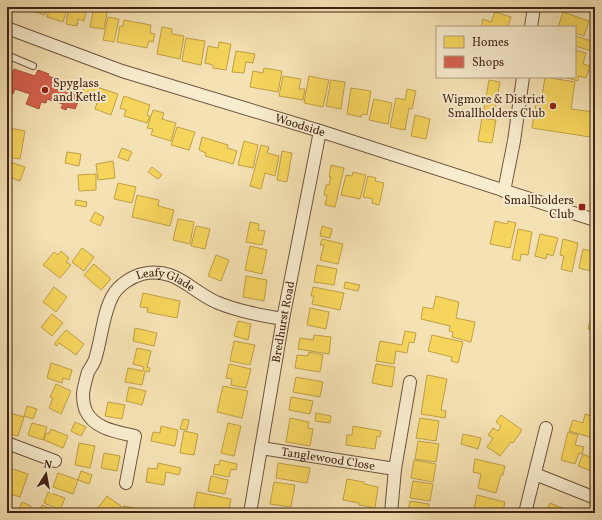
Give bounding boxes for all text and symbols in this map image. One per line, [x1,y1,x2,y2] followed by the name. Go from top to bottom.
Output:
[436,26,576,78] legend
[472,35,509,51] text: Homes
[472,55,504,71] text: Shops
[53,76,107,106] place label: Spyglass and Kettle
[40,85,50,95] marker: Spyglass and Kettle
[442,92,545,122] place label: Wigmore & District Smallholders Club
[548,101,558,111] marker: Wigmore & District Smallholders Club
[273,111,327,141] street label: Woodside
[504,193,574,223] place label: Smallholders Club
[577,202,587,212] marker: Smallholders Club
[134,265,198,296] street label: Leafy Glade
[269,280,299,364] street label: Bredhurst Road
[280,444,376,475] street label: Tanglewood Close
[26,454,66,494] north arrow
[42,458,53,474] text: N

